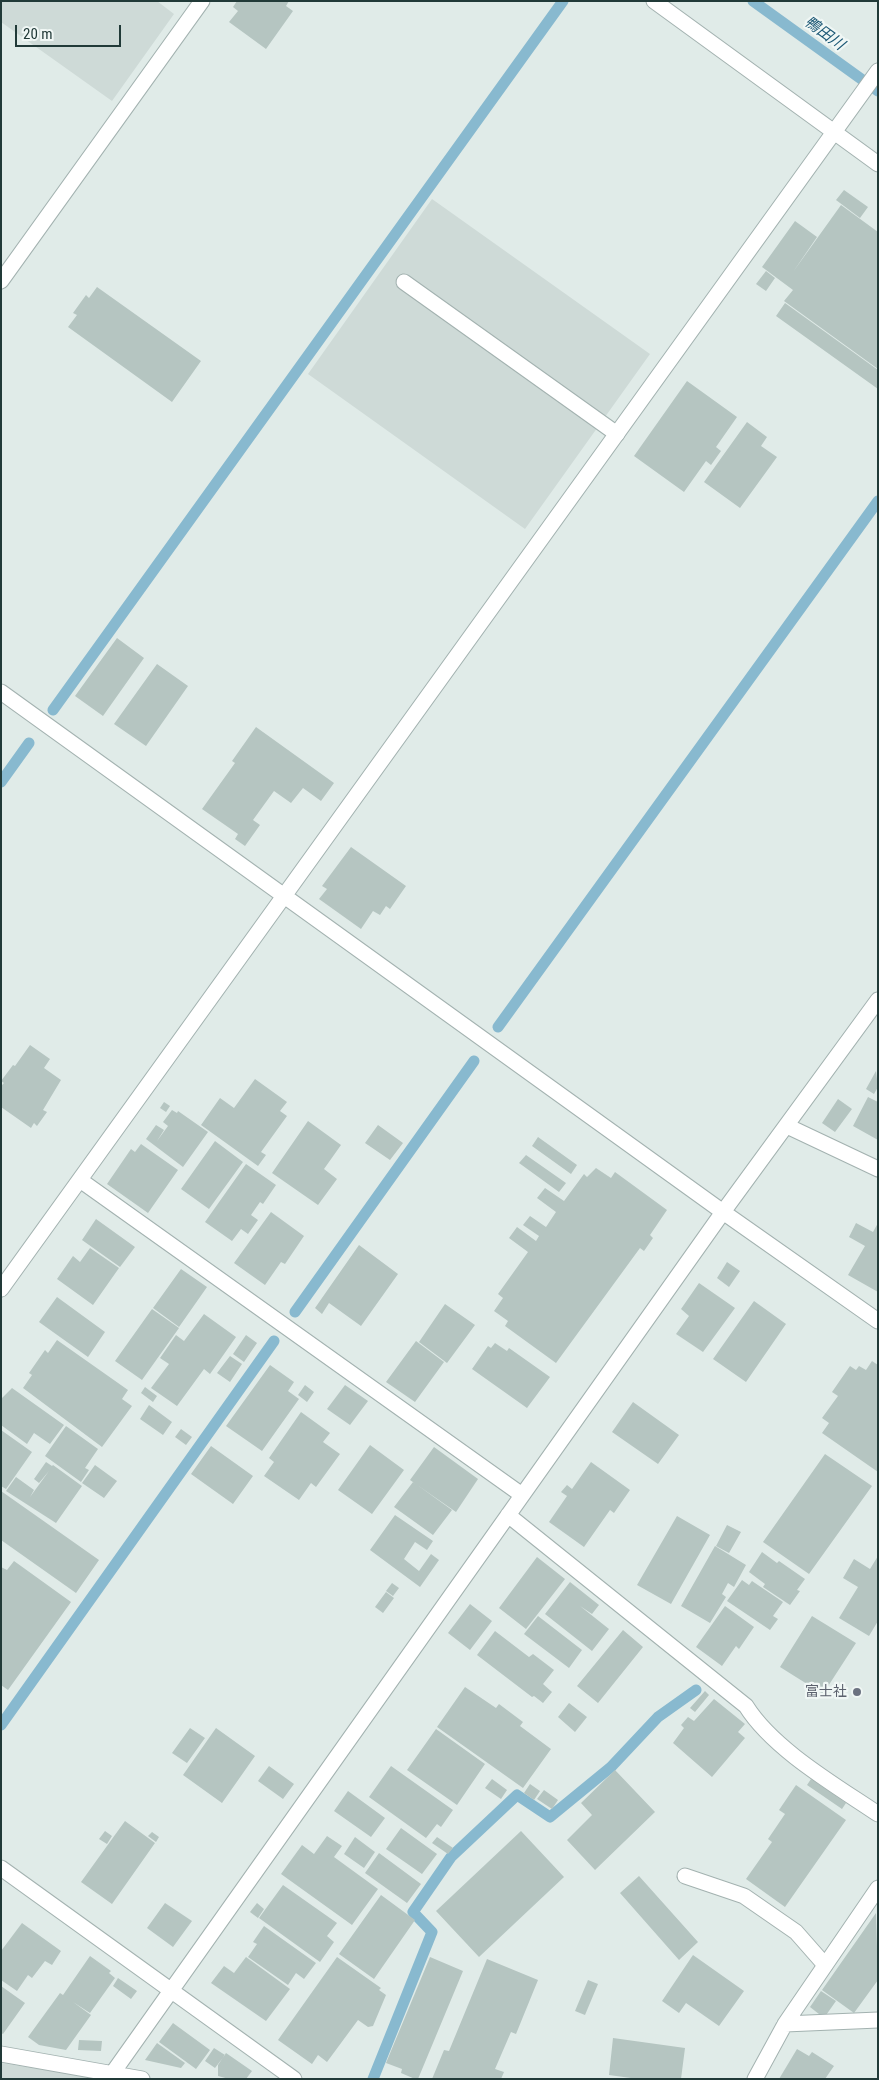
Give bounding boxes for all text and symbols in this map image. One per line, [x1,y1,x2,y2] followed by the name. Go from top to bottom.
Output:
[801,13,847,55] water label: 鴨田川
[18,15,124,47] scale bar
[23,25,53,43] text: 20 m
[805,1684,847,1700] place label: 富士社
[851,1686,863,1698] marker: 富士社

